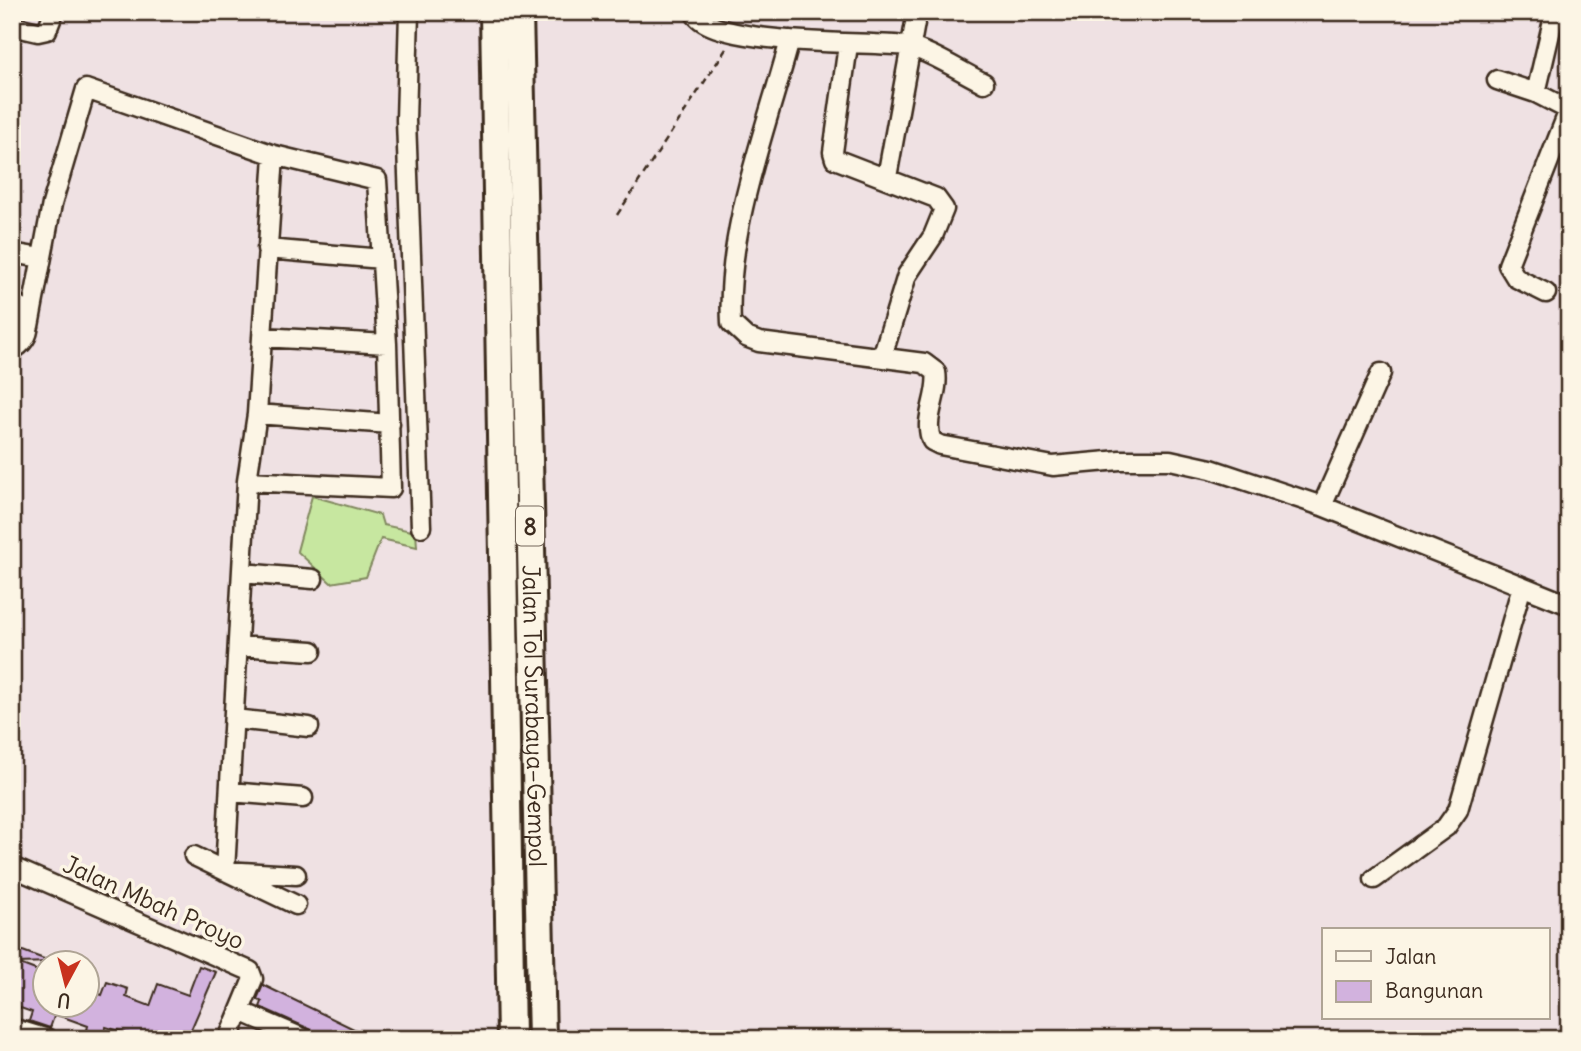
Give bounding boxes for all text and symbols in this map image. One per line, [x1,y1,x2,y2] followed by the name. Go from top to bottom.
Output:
[516,506,544,546] road number: 8
[516,564,553,867] street label: Jalan Tol Surabaya–Gempol
[59,849,249,955] street label: Jalan Mbah Proyo
[1322,928,1550,1020] legend
[1385,943,1436,970] text: Jalan
[32,950,102,1020] north arrow
[1385,977,1483,1004] text: Bangunan
[56,988,72,1014] text: U

